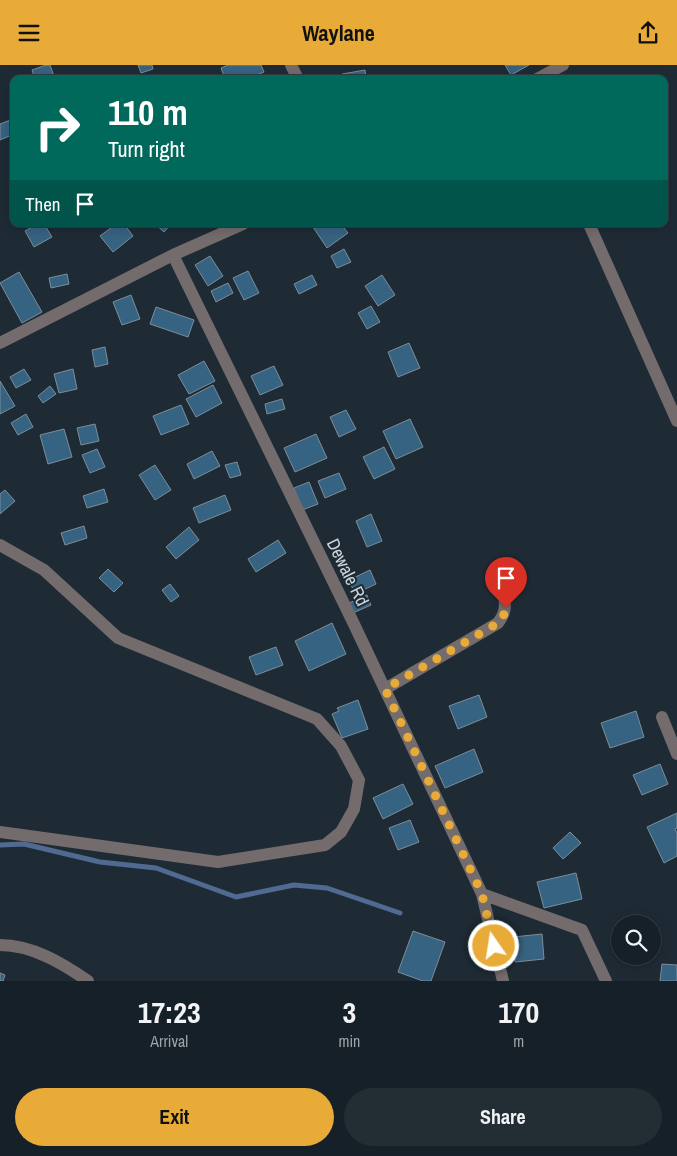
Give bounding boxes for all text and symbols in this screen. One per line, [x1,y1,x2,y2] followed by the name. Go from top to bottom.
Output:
[302,18,375,48] text: Waylane
[15,19,43,47] icon: menu
[634,19,662,47] icon: share
[108,89,188,136] text: 110 m
[25,95,90,160] icon: right
[108,134,185,164] text: Turn right
[71,190,99,218] icon: arrive
[25,191,61,217] text: Then
[321,534,375,610] street label: Dewale Rd
[485,557,527,608] pin
[492,564,520,592] icon: arrive
[611,915,661,965] map controls
[611,915,661,965] button: search
[467,919,519,971] position arrow
[138,992,201,1032] text: 17:23
[343,992,356,1032] text: 3
[498,992,539,1032] text: 170
[150,1030,188,1052] text: Arrival
[338,1030,360,1052] text: min
[513,1030,524,1052] text: m
[15,1088,334,1146] button: Exit
[344,1088,662,1146] button: Share

